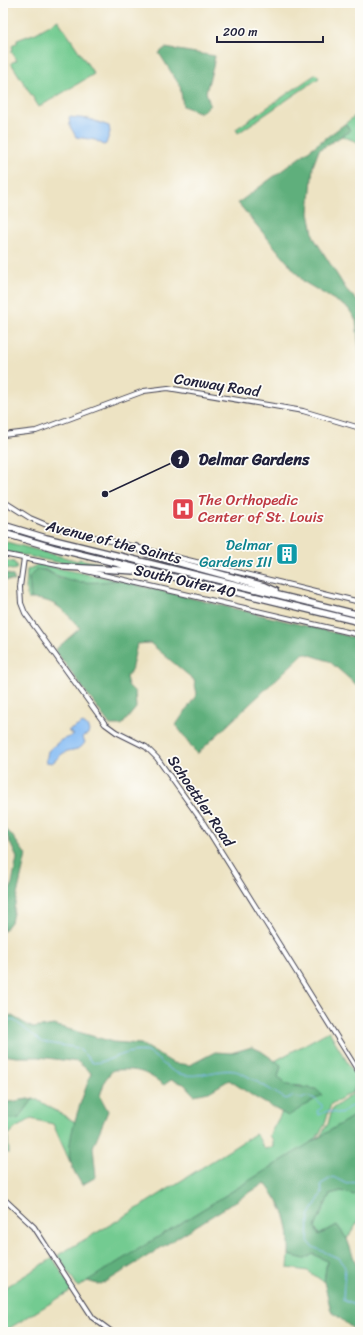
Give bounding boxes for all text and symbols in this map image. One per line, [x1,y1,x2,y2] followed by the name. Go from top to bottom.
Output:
[217,18,323,44] scale bar
[223,21,257,43] text: 200 m
[172,365,263,405] street label: Conway Road
[170,445,317,473] callout: Delmar Gardens
[199,445,310,474] text: Delmar Gardens
[177,449,183,471] text: 1
[198,487,324,530] place label: The Orthopedic Center of St. Louis
[170,496,196,522] hospital icon: The Orthopedic Center of St. Louis
[43,512,184,571] street label: Avenue of the Saints
[199,532,273,575] place label: Delmar Gardens III
[274,541,300,567] building icon: Delmar Gardens III
[131,557,239,605] street label: South Outer 40
[161,750,242,853] street label: Schoettler Road

